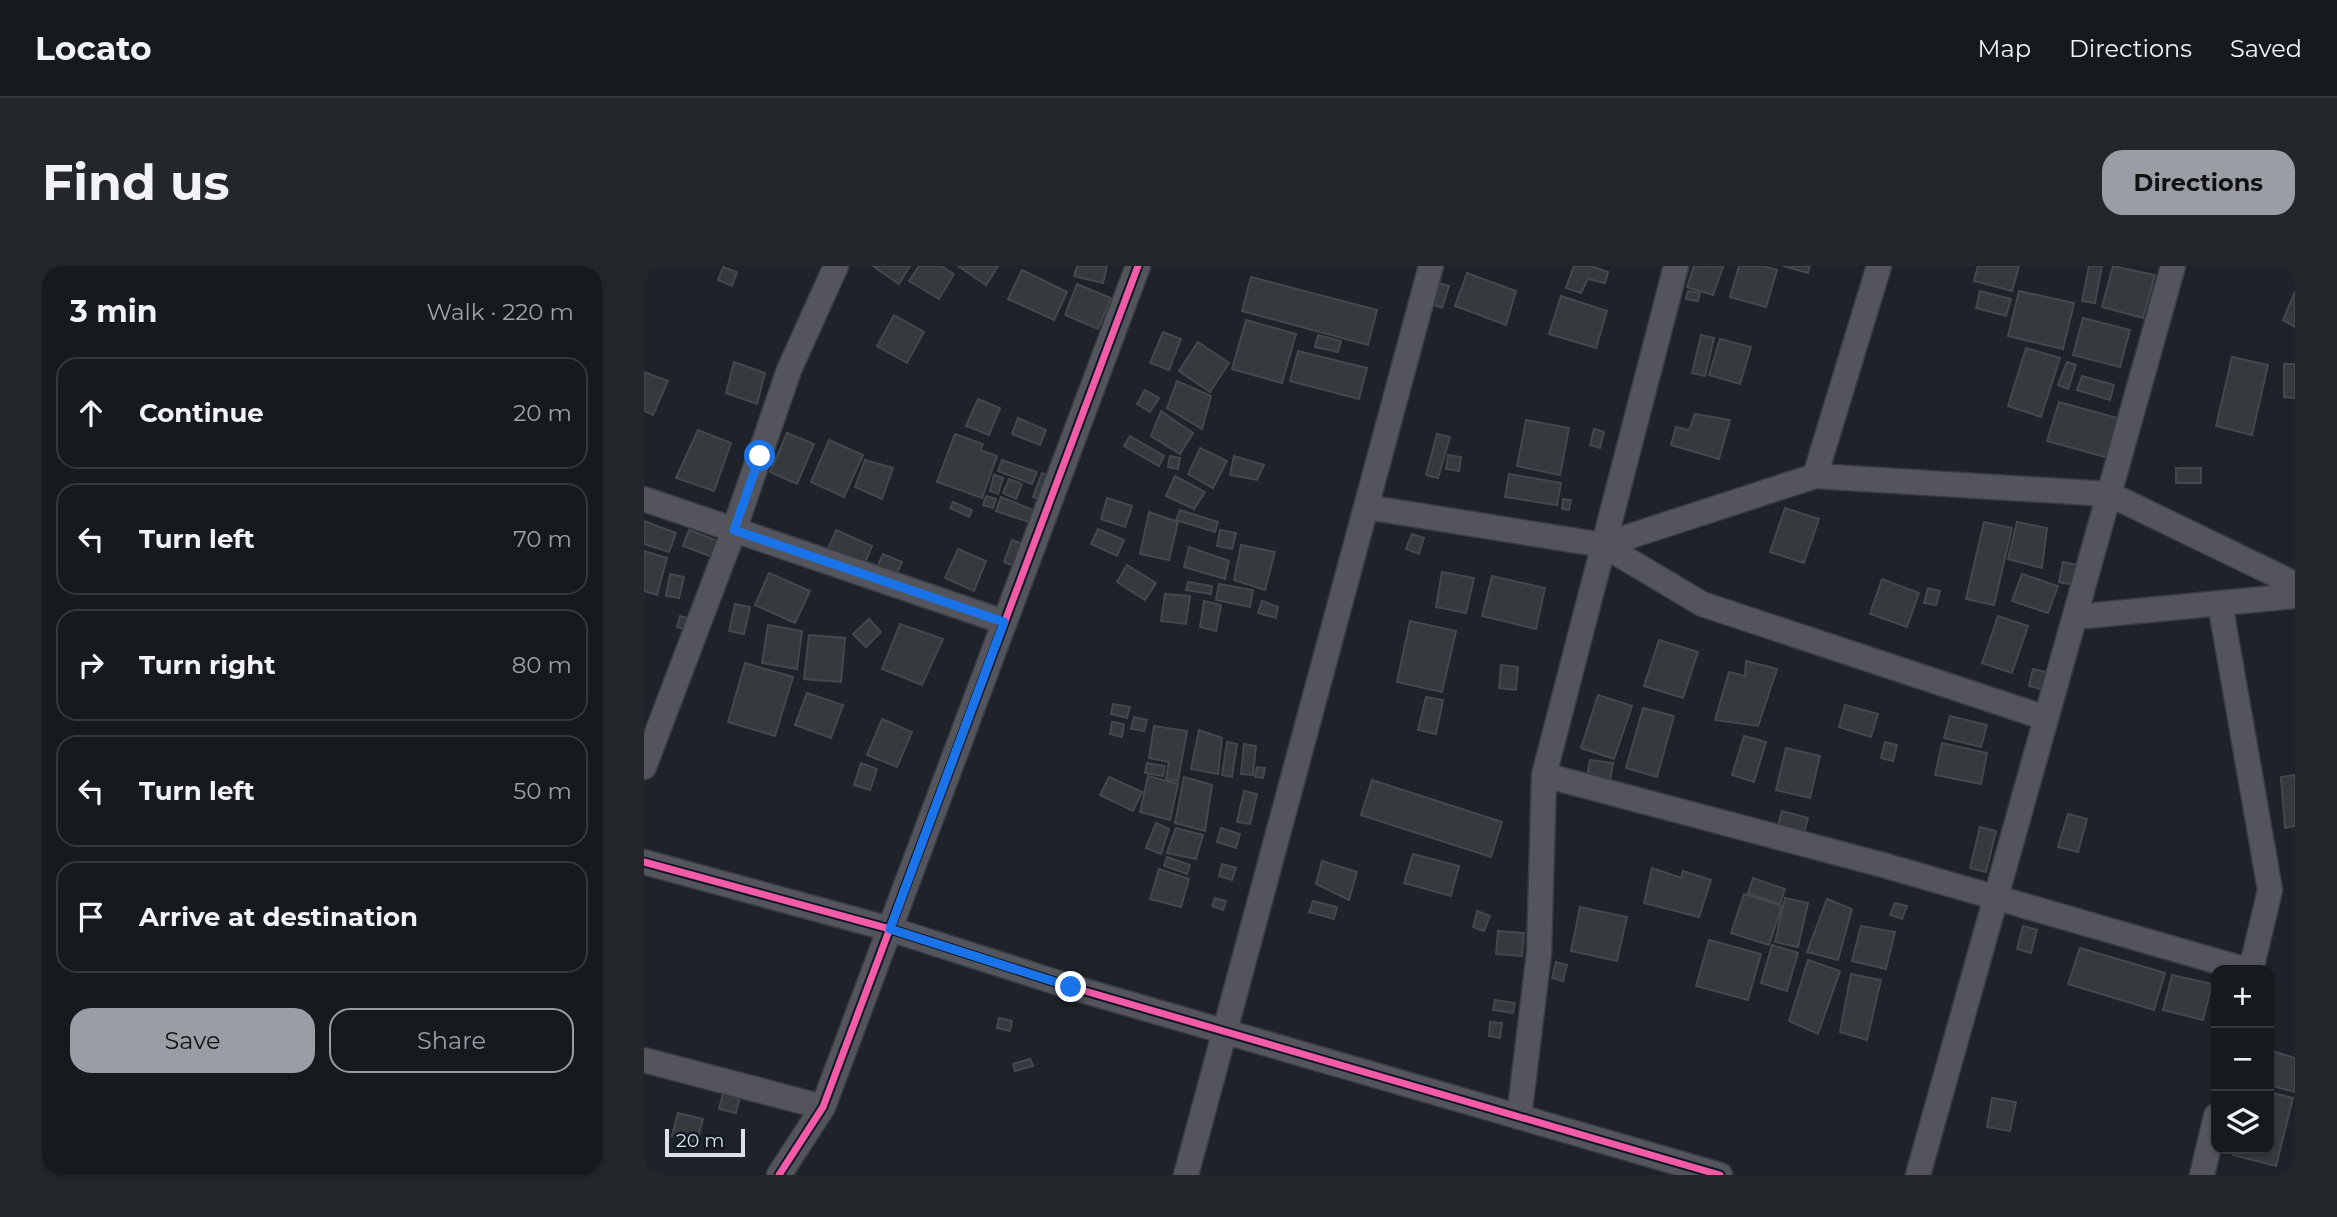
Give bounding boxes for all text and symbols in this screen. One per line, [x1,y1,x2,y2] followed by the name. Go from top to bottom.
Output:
[35,28,152,68] text: Locato
[1978,34,2031,63] text: Map
[2069,34,2192,63] text: Directions
[2230,34,2302,63] text: Saved
[2102,150,2295,215] button: Directions
[42,153,230,212] text: Find us
[70,293,157,330] text: 3 min
[427,298,574,326] text: Walk · 220 m
[72,394,110,432] icon: ahead
[139,397,264,429] text: Continue
[513,399,572,427] text: 20 m
[744,440,775,471] route start
[72,520,110,558] icon: left
[139,523,255,555] text: Turn left
[513,525,572,553] text: 70 m
[72,646,110,684] icon: right
[139,649,275,681] text: Turn right
[512,651,572,679] text: 80 m
[72,772,110,810] icon: left
[139,775,255,807] text: Turn left
[513,777,572,805] text: 50 m
[72,898,110,936] icon: arrive
[139,901,418,933] text: Arrive at destination
[2211,965,2274,1154] map controls
[2211,965,2274,1028] button: +
[1055,971,1086,1002] route end
[70,1008,315,1073] button: Save
[329,1008,574,1073] button: Share
[2211,1028,2274,1091] button: −
[2211,1091,2274,1154] button: layers
[665,1126,746,1158] scale bar
[676,1129,724,1152] text: 20 m

